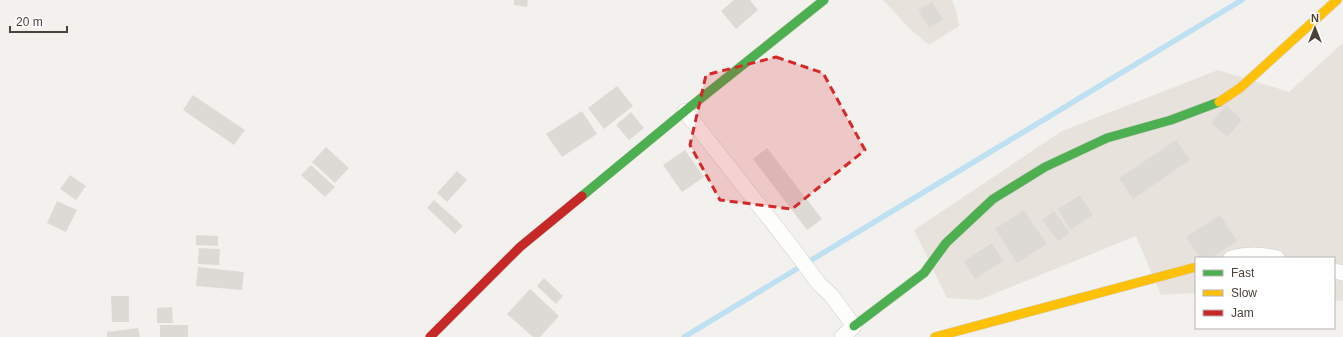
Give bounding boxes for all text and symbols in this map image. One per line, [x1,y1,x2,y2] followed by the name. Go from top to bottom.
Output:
[10,8,67,34] scale bar
[1295,8,1335,48] north arrow
[1311,12,1319,24] text: N
[16,15,43,29] text: 20 m
[1195,257,1335,329] legend
[1231,266,1255,280] text: Fast
[1231,286,1257,300] text: Slow
[1231,306,1254,320] text: Jam

